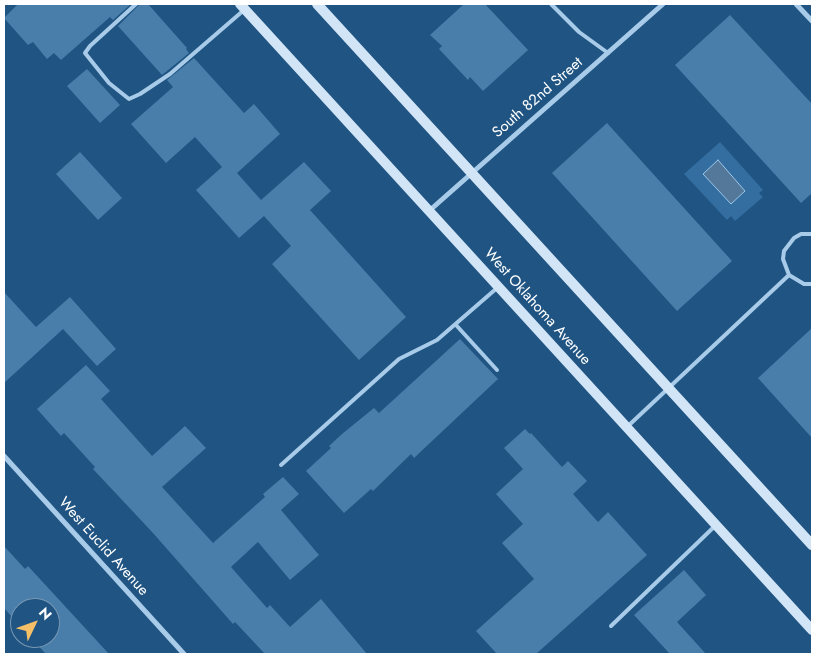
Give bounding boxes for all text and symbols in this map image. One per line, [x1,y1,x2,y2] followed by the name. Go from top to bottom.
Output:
[489,54,587,142] street label: South 82nd Street
[480,245,594,369] street label: West Oklahoma Avenue
[54,494,152,600] street label: West Euclid Avenue
[10,598,60,648] north arrow
[34,603,57,624] text: N

